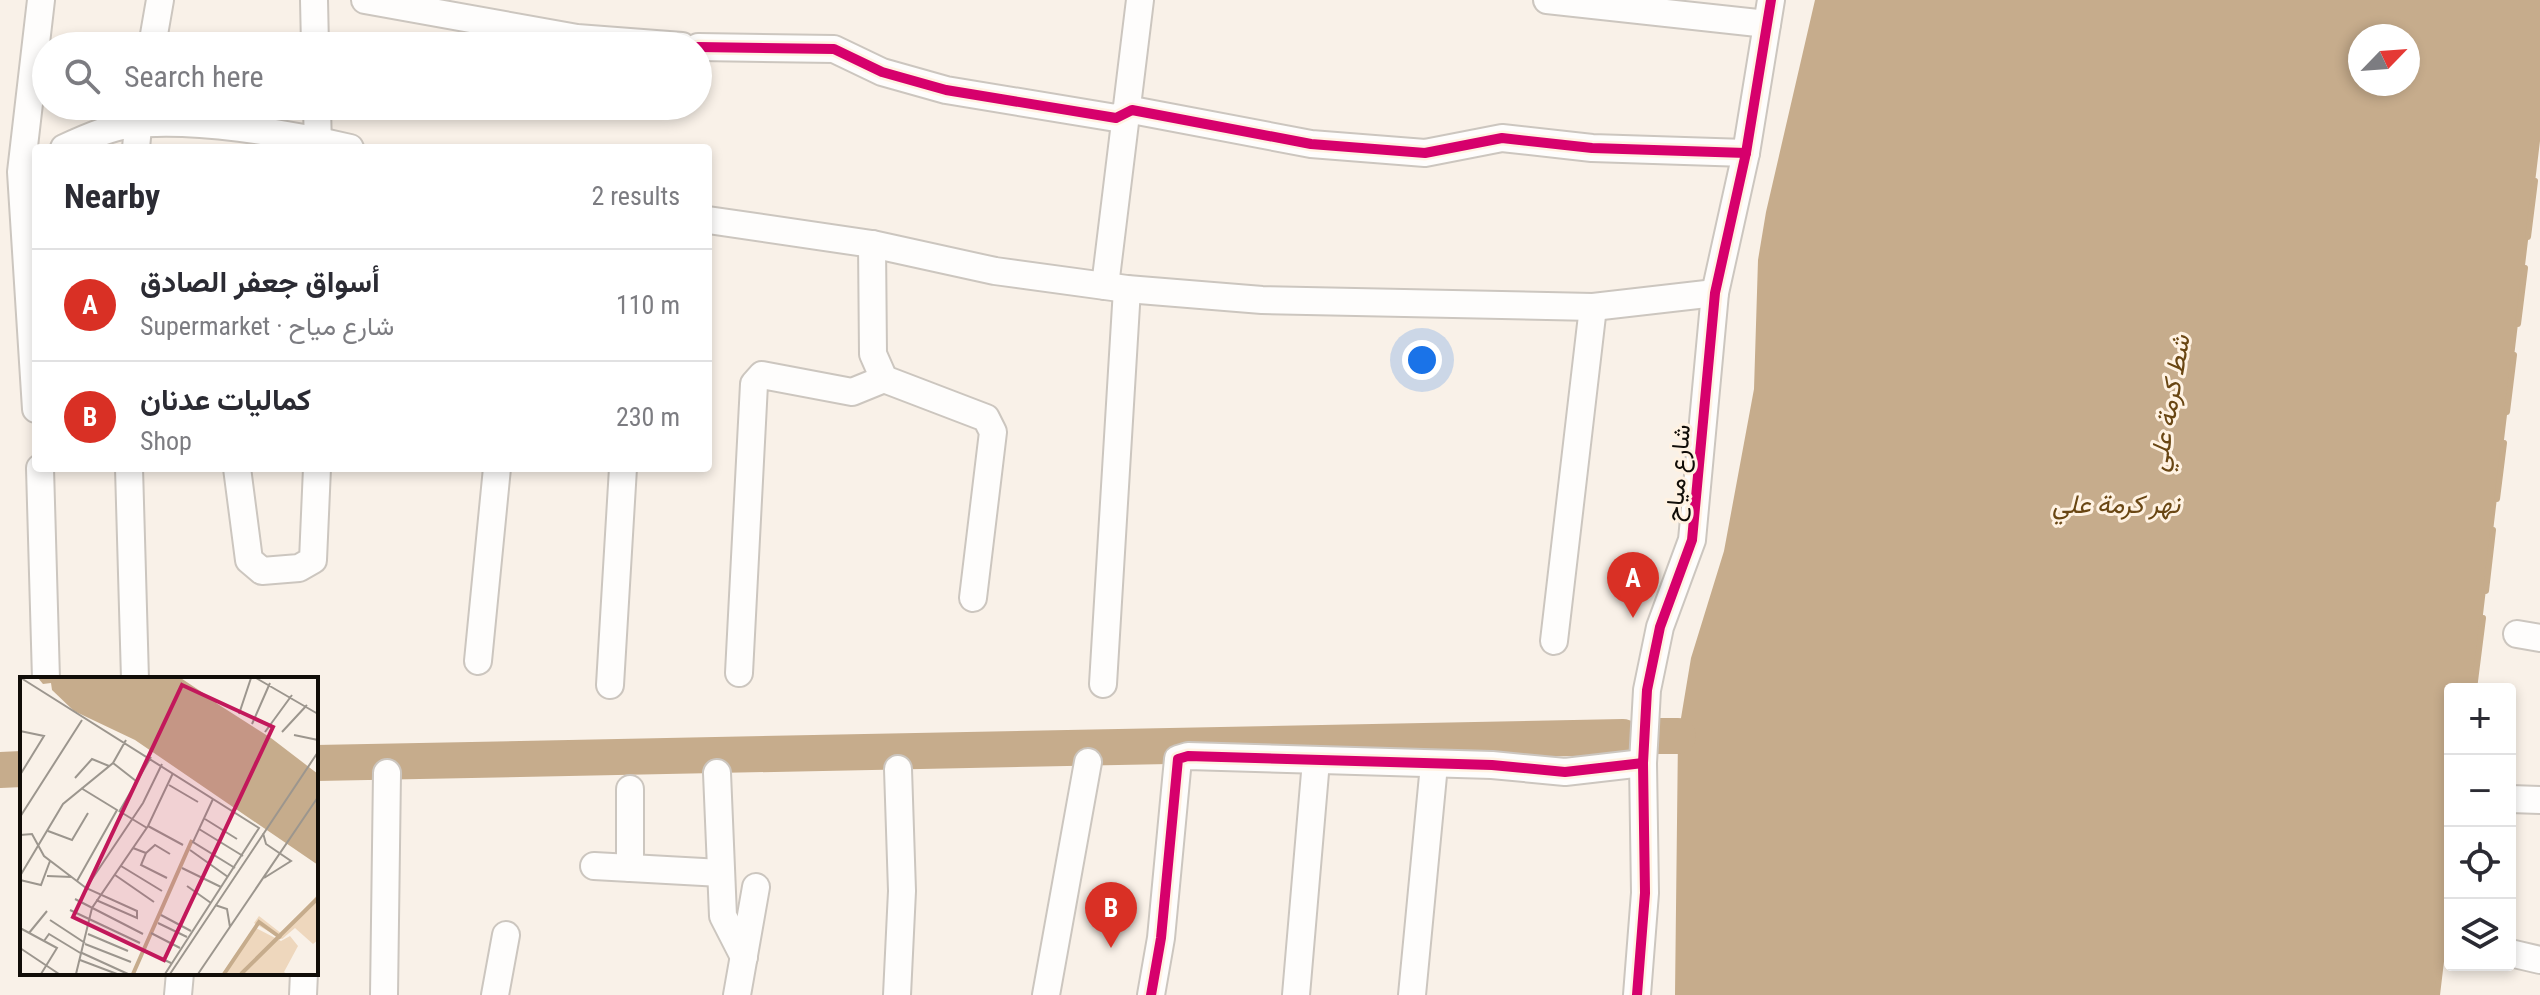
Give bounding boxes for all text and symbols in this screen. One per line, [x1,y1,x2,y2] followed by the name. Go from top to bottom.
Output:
[2348,24,2420,96] north arrow
[32,32,712,120] search box
[60,54,104,98] icon: search
[124,59,264,94] text: Search here
[64,176,160,216] text: Nearby
[591,181,680,211] text: 2 results
[140,264,380,299] text: أسواق جعفر الصادق
[82,290,98,320] text: A
[616,290,680,320] text: 110 m
[140,311,394,341] text: Supermarket · شارع مياح
[2142,331,2202,474] water label: شط كرمة علي
[1402,340,1442,380] your location
[140,382,311,417] text: كماليات عدنان
[83,402,97,432] text: B
[616,402,680,432] text: 230 m
[1660,423,1698,523] street label: شارع مياح
[140,426,192,456] text: Shop
[2052,489,2181,525] water label: نهر كرمة علي
[1607,552,1659,618] pin: A
[20,677,318,975] inset map
[2444,683,2516,971] map controls
[2444,683,2516,755] button: +
[2444,755,2516,827] button: −
[2444,827,2516,899] button: locate
[1085,882,1137,948] pin: B
[2444,899,2516,971] button: layers

